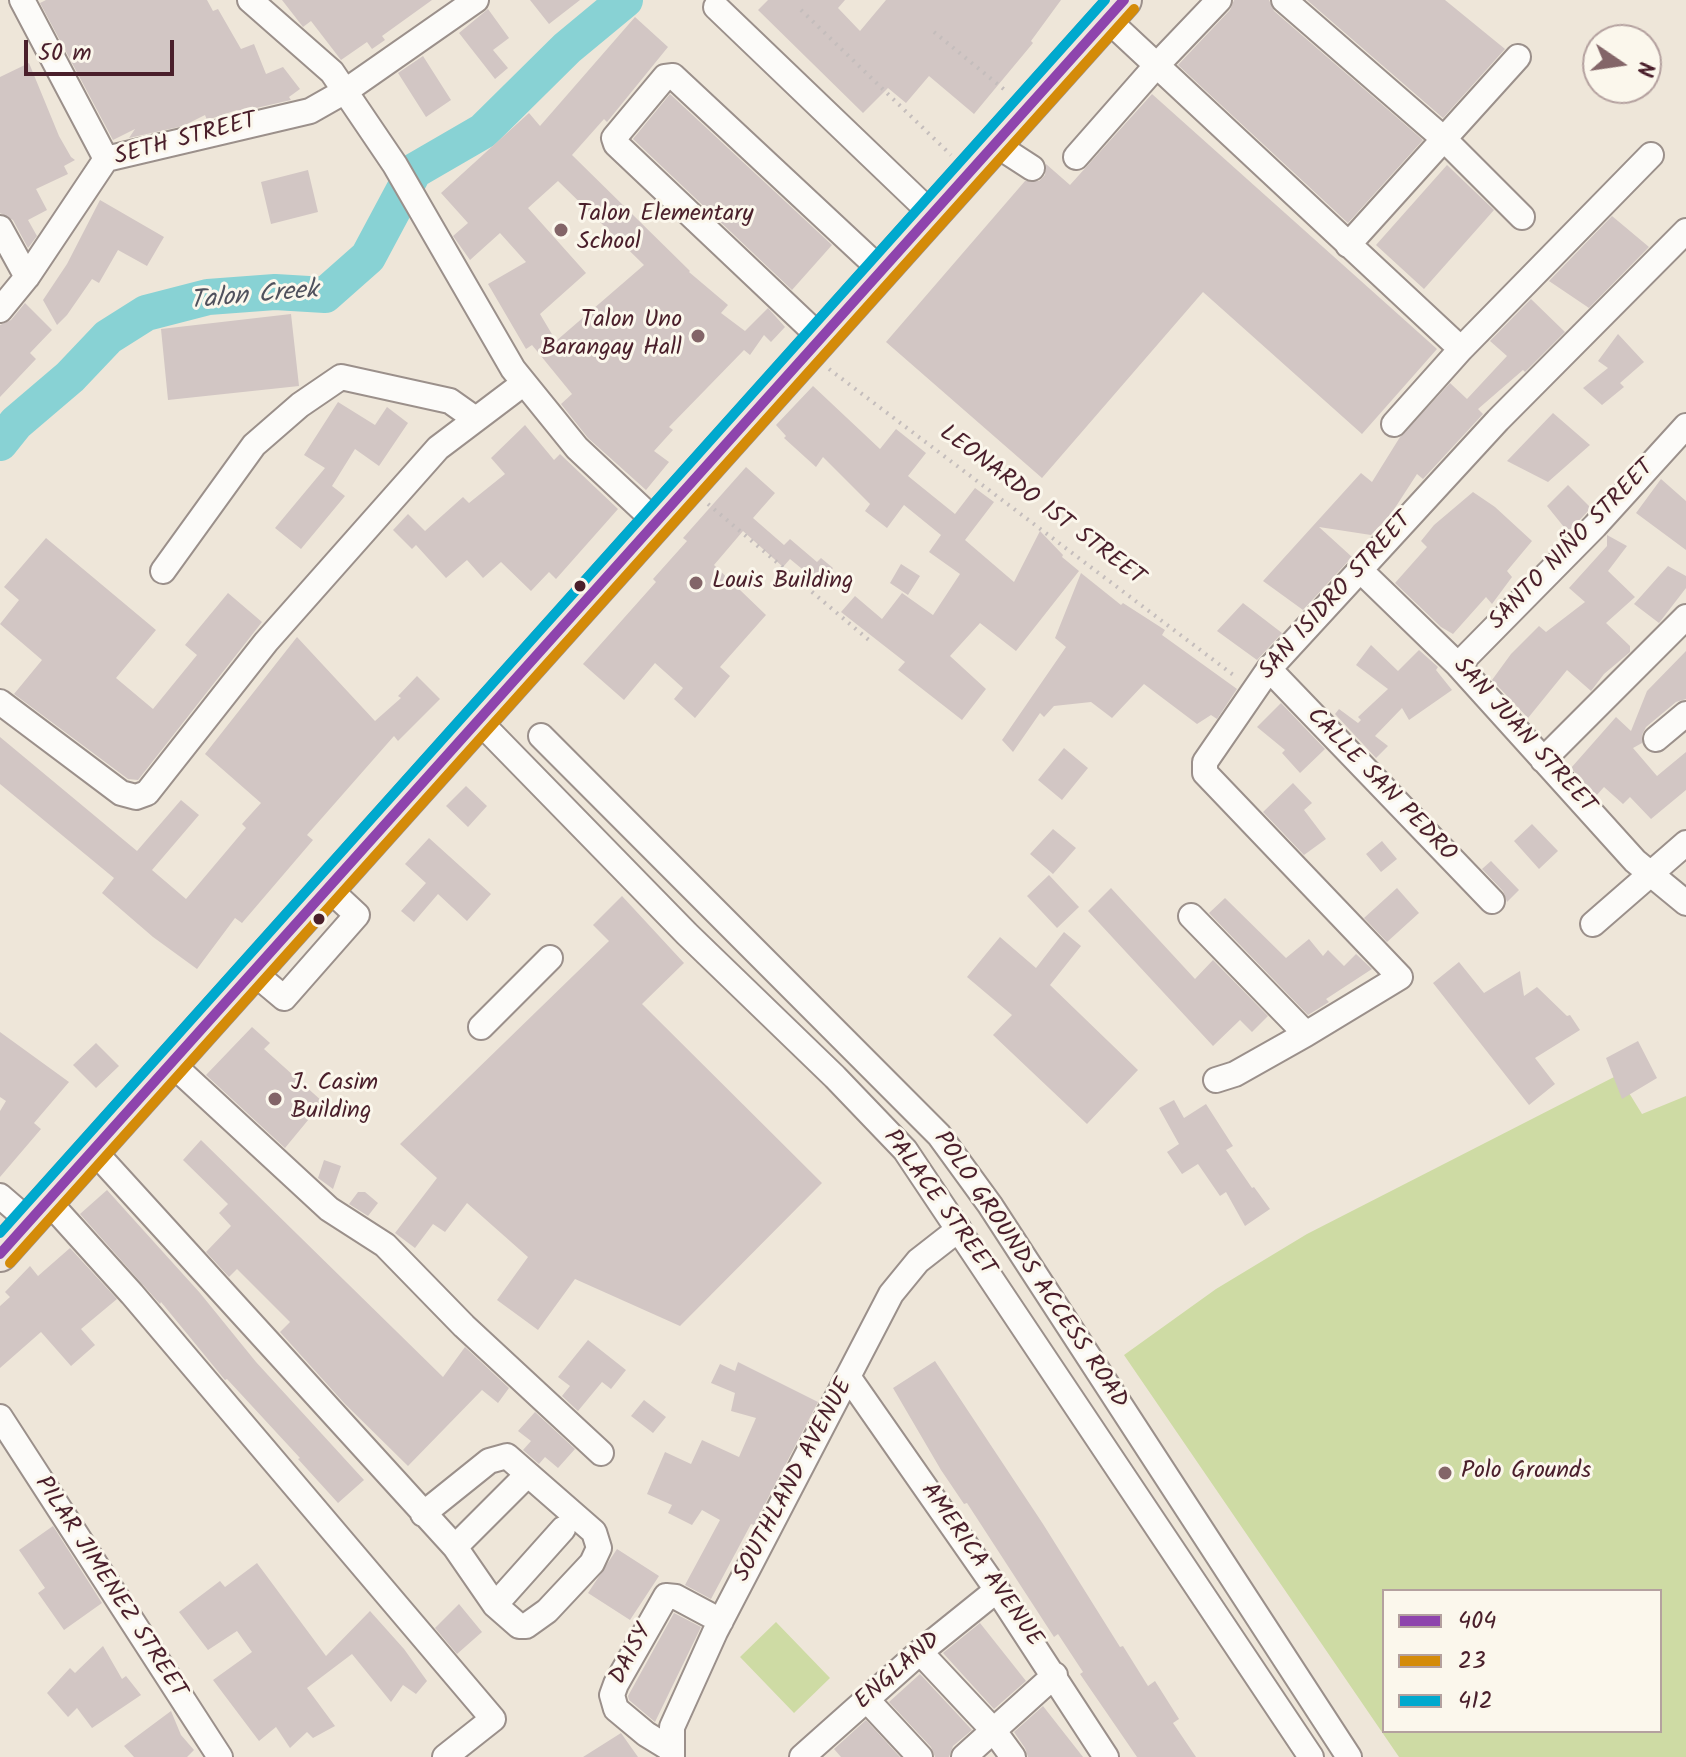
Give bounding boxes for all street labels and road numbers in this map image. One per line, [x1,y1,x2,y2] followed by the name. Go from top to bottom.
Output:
[112,108,260,174] street label: SETH STREET
[933,420,1149,594] street label: LEONARDO 1ST STREET
[1484,455,1662,637] street label: SANTO NIÑO STREET
[1254,507,1420,687] street label: SAN ISIDRO STREET
[1445,653,1601,821] street label: SAN JUAN STREET
[1299,703,1461,869] street label: CALLE SAN PEDRO
[875,1125,1001,1283] street label: PALACE STREET
[925,1127,1133,1415] street label: POLO GROUNDS ACCESS ROAD
[729,1375,861,1587] street label: SOUTHLAND AVENUE
[26,1472,192,1704] street label: PILAR JIMENEZ STREET
[913,1478,1047,1654] street label: AMERICA AVENUE
[605,1620,661,1690] street label: DAISY
[850,1627,948,1717] street label: ENGLAND

